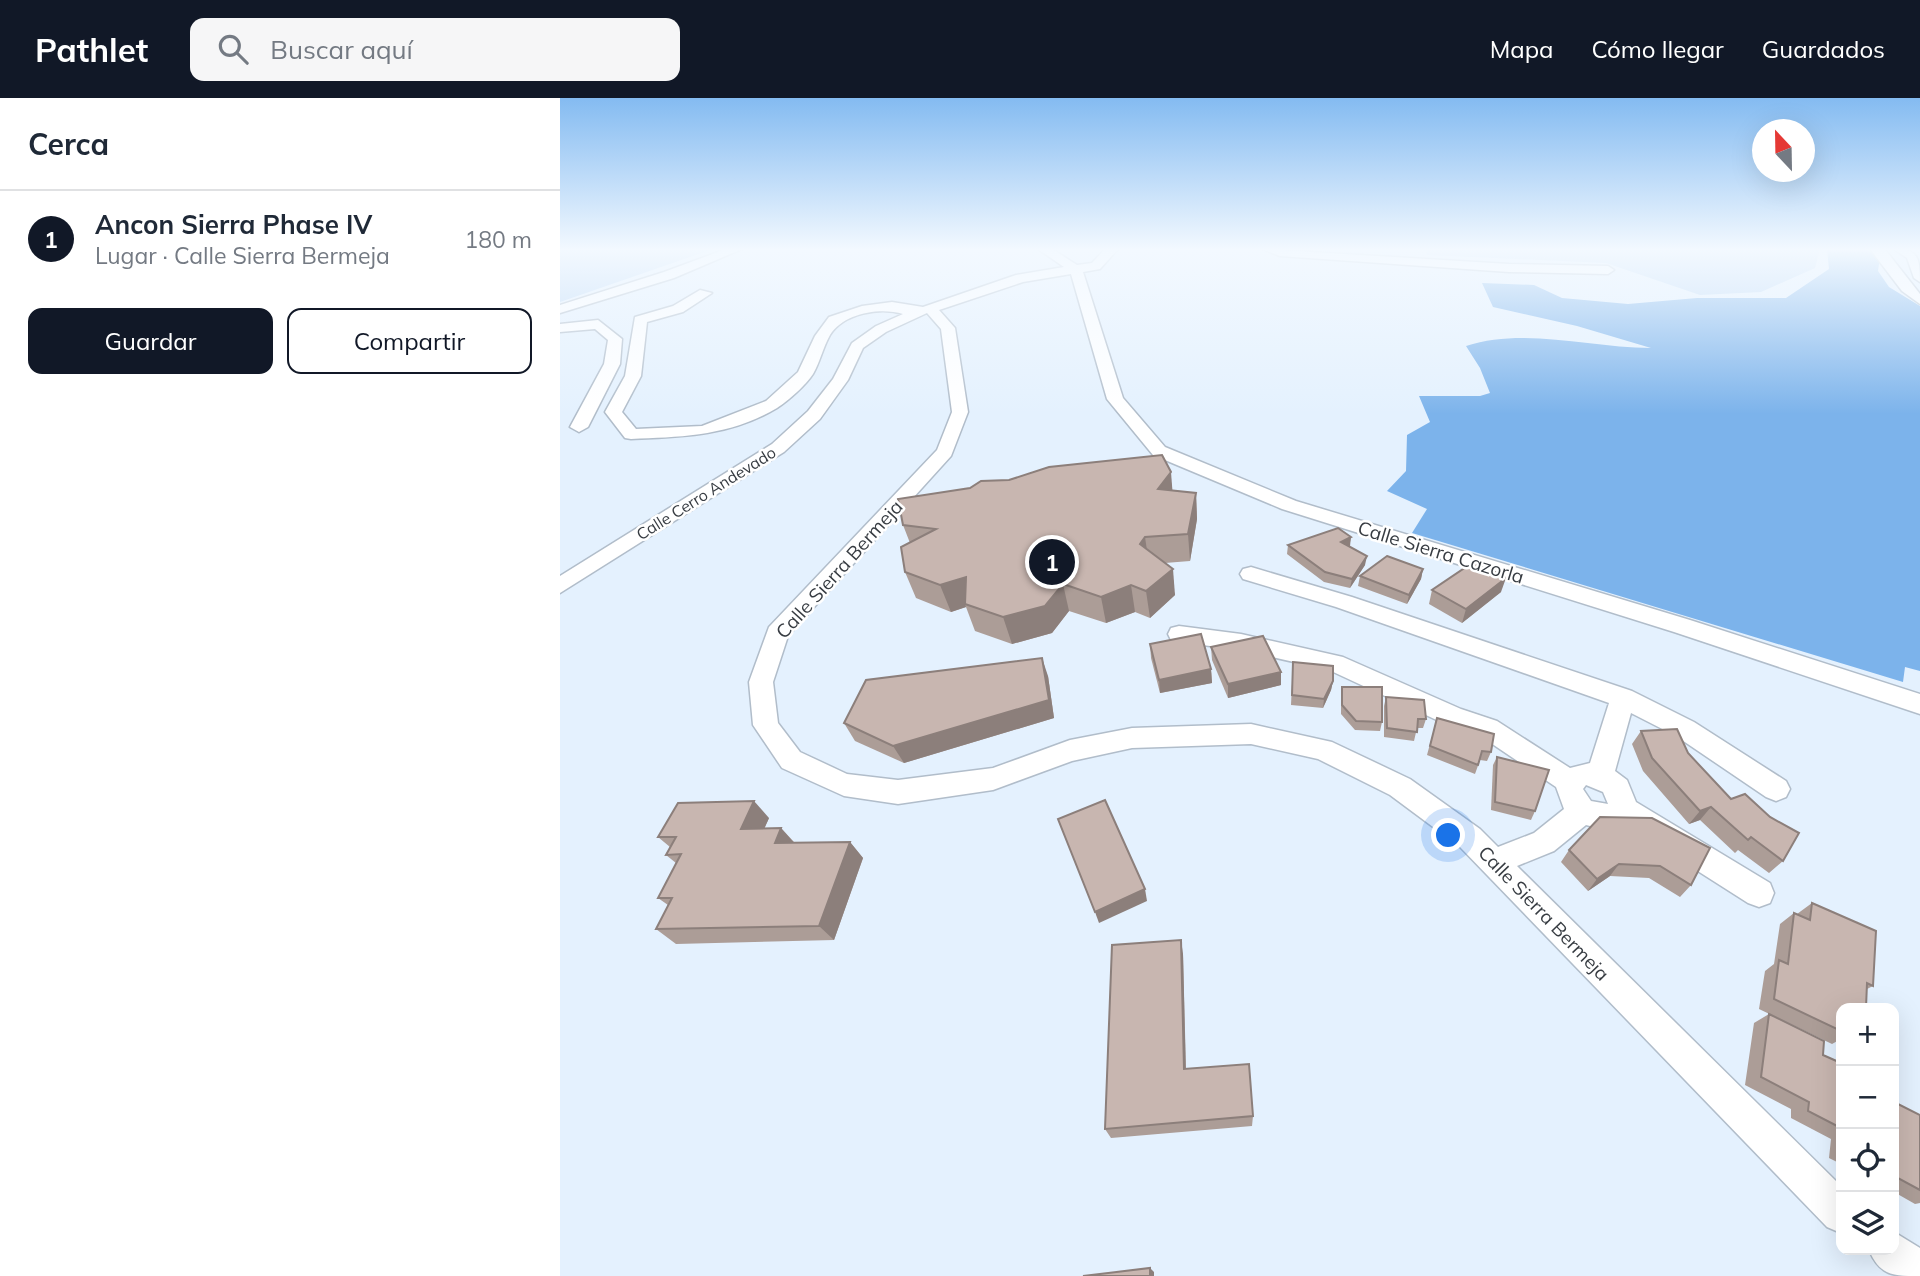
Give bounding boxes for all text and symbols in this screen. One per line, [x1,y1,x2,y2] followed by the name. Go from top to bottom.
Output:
[190,18,680,81] search box
[35,29,148,70] text: Pathlet
[214,30,252,68] icon: search
[270,33,413,66] text: Buscar aquí
[1490,34,1553,64] text: Mapa
[1591,34,1724,64] text: Cómo llegar
[1762,34,1885,64] text: Guardados
[1752,119,1815,182] north arrow
[28,125,109,163] text: Cerca
[95,208,372,241] text: Ancon Sierra Phase IV
[44,225,58,254] text: 1
[464,225,532,254] text: 180 m
[95,241,390,270] text: Lugar · Calle Sierra Bermeja
[28,308,273,374] button: Guardar
[287,308,532,374] button: Compartir
[633,442,779,544] street label: Calle Cerro Andevado
[770,495,908,643] street label: Calle Sierra Bermeja
[1355,515,1527,589] street label: Calle Sierra Cazorla
[1029,536,1075,588] pin: 1
[1431,818,1465,852] your location
[1473,841,1615,985] street label: Calle Sierra Bermeja
[1836,1003,1899,1255] map controls
[1836,1003,1899,1066] button: +
[1836,1066,1899,1129] button: −
[1836,1129,1899,1192] button: locate
[1836,1192,1899,1255] button: layers

